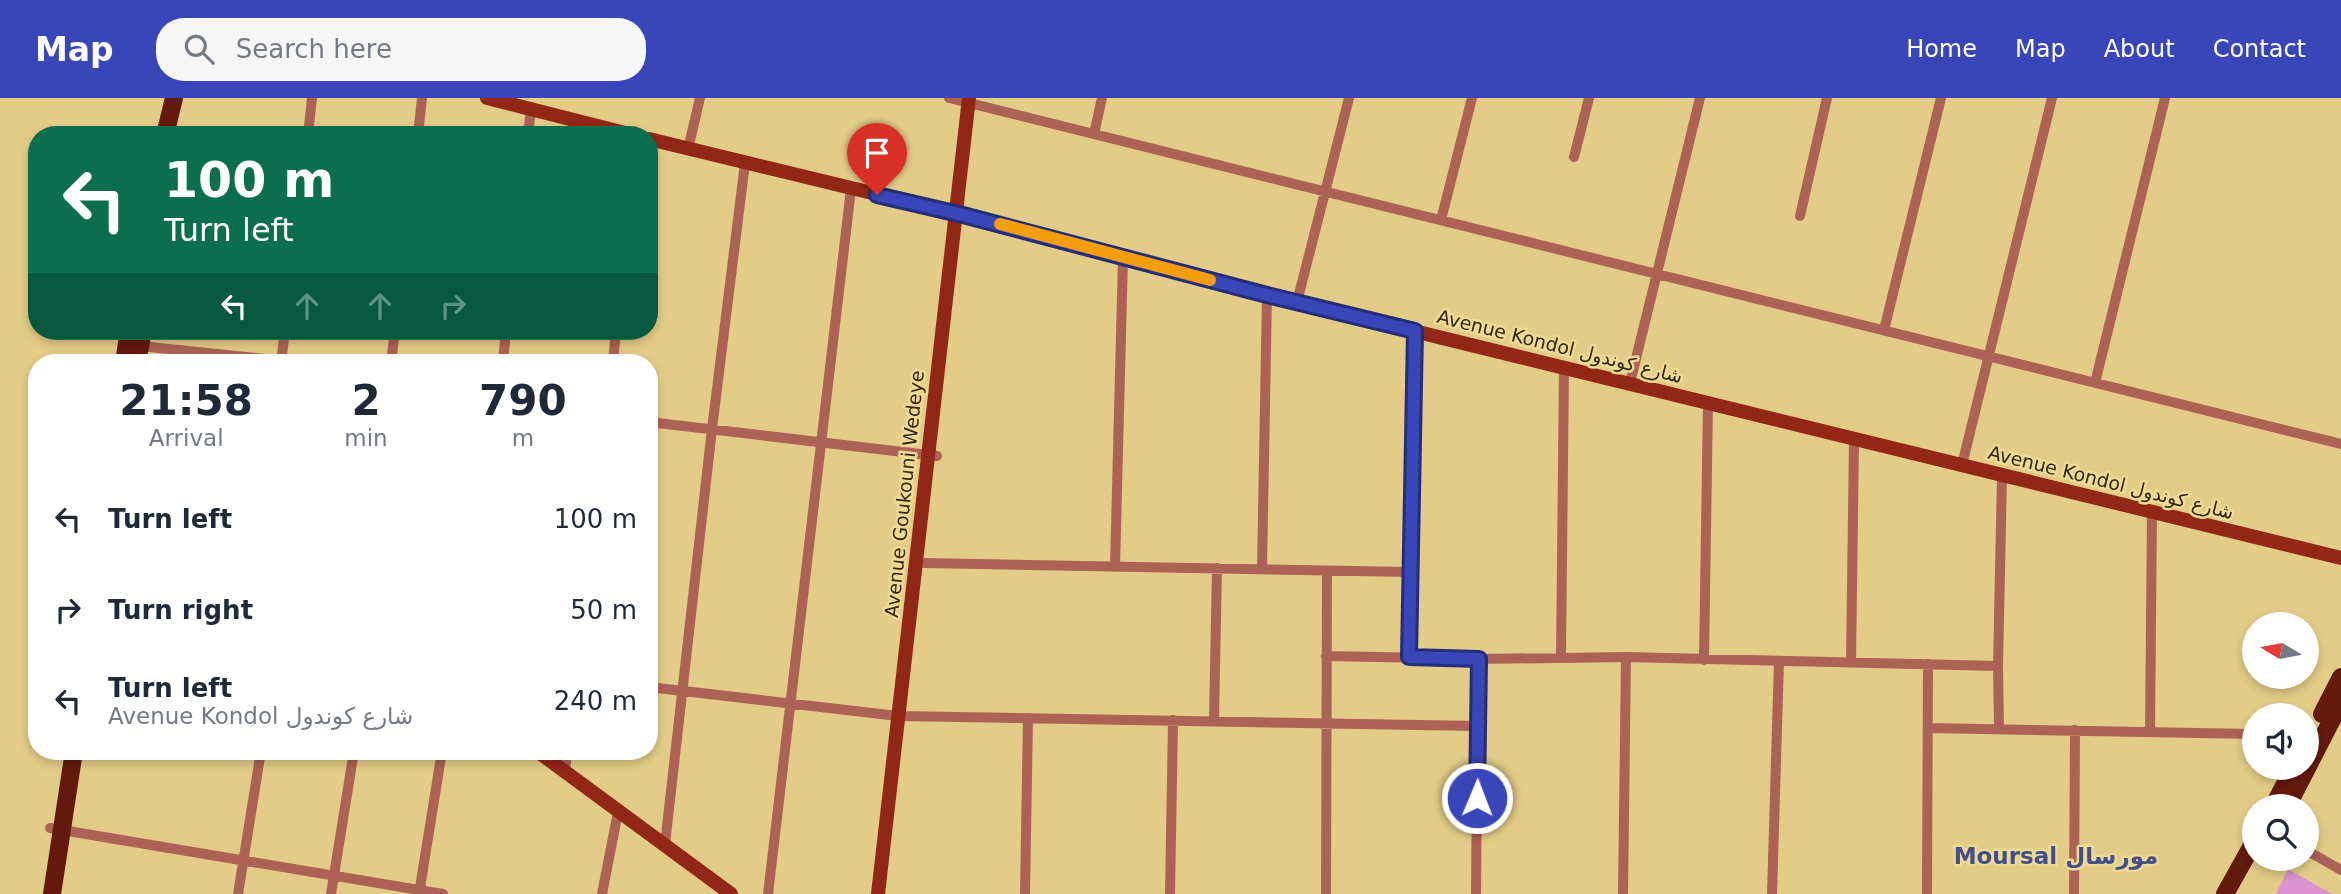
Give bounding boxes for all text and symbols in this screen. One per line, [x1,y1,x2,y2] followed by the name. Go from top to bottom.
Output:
[156,18,646,81] search box
[35,30,114,69] text: Map
[180,30,218,68] icon: search
[236,34,392,64] text: Search here
[1906,35,1977,63] text: Home
[2015,35,2066,63] text: Map
[2104,35,2175,63] text: About
[2213,35,2306,63] text: Contact
[847,123,907,195] pin
[858,134,896,172] icon: arrive
[164,152,334,209] text: 100 m
[49,154,140,245] icon: left
[164,211,294,249] text: Turn left
[215,287,253,325] icon: left
[288,287,326,325] icon: ahead
[361,287,399,325] icon: ahead
[434,287,472,325] icon: right
[1435,305,1685,388] street label: Avenue Kondol شارع كوندول
[880,369,928,619] street label: Avenue Goukouni Wedeye
[119,376,253,425] text: 21:58
[351,376,381,425] text: 2
[479,376,567,425] text: 790
[149,425,224,451] text: Arrival
[344,425,388,451] text: min
[512,425,534,451] text: m
[1986,441,2236,524] street label: Avenue Kondol شارع كوندول
[49,500,87,538] icon: left
[108,504,232,534] text: Turn left
[554,504,637,534] text: 100 m
[49,591,87,629] icon: right
[108,595,253,625] text: Turn right
[570,595,637,625] text: 50 m
[2242,612,2319,690] north arrow
[2242,612,2319,871] map controls
[108,673,232,703] text: Turn left
[49,682,87,720] icon: left
[554,686,637,716] text: 240 m
[108,703,413,729] text: Avenue Kondol شارع كوندول
[2242,703,2319,780] button: sound
[1440,761,1514,835] position arrow
[2242,794,2319,871] button: search
[1954,843,2158,870] district label: Moursal مورسال

